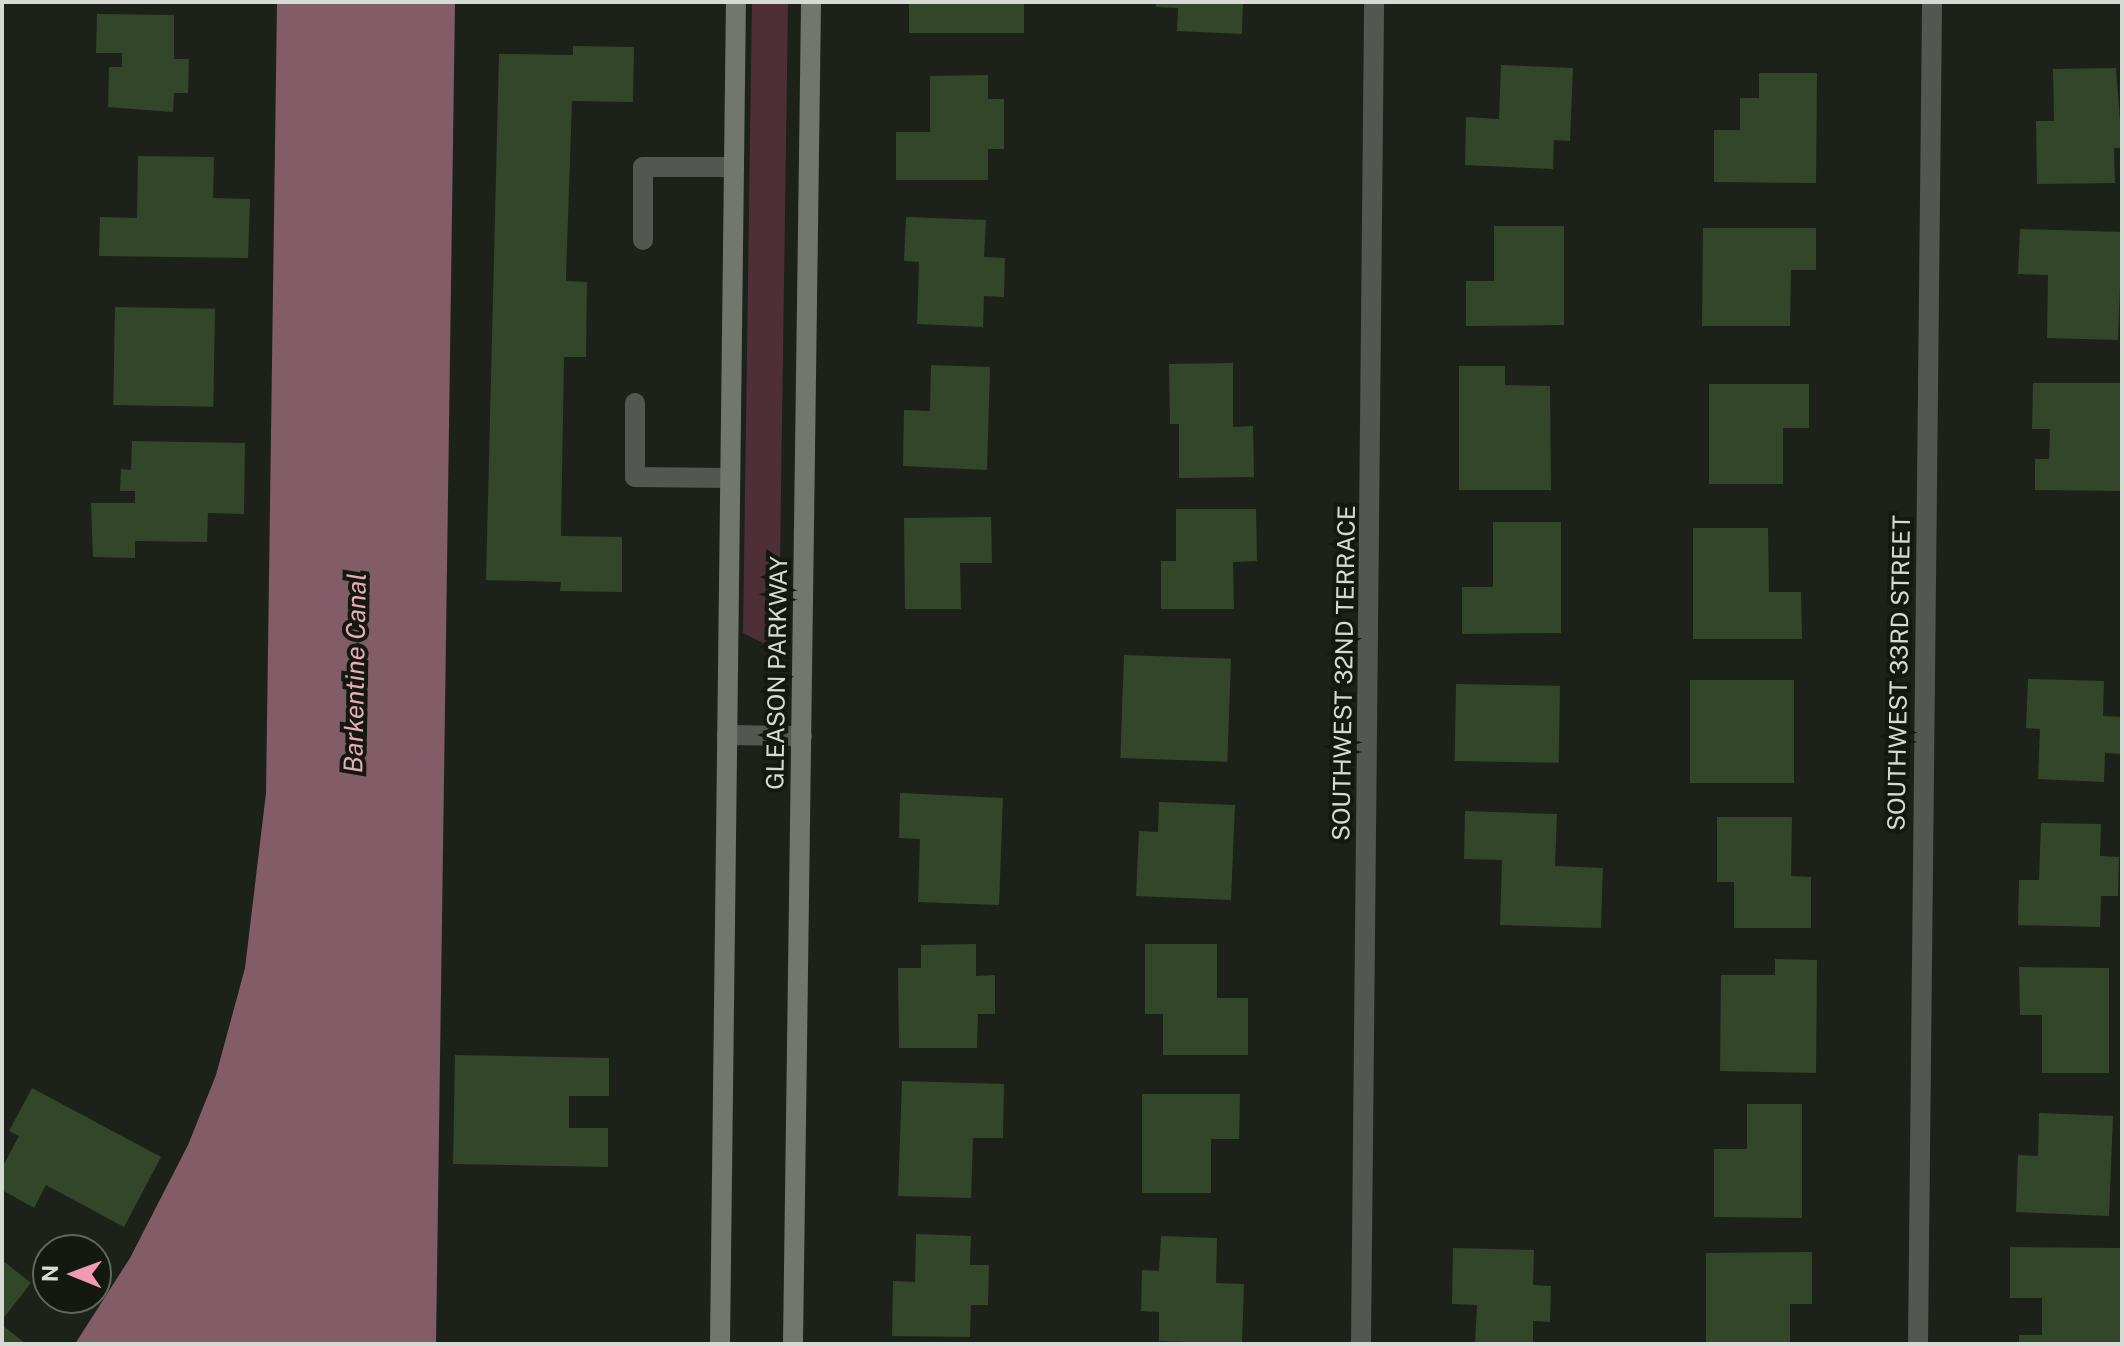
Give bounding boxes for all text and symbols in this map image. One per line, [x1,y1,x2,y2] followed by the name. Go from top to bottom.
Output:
[1327,505,1361,841] street label: SOUTHWEST 32ND TERRACE
[1882,515,1916,831] street label: SOUTHWEST 33RD STREET
[761,556,793,790] street label: GLEASON PARKWAY
[338,573,372,773] water label: Barkentine Canal
[32,1234,112,1314] north arrow
[37,1265,63,1282] text: N

